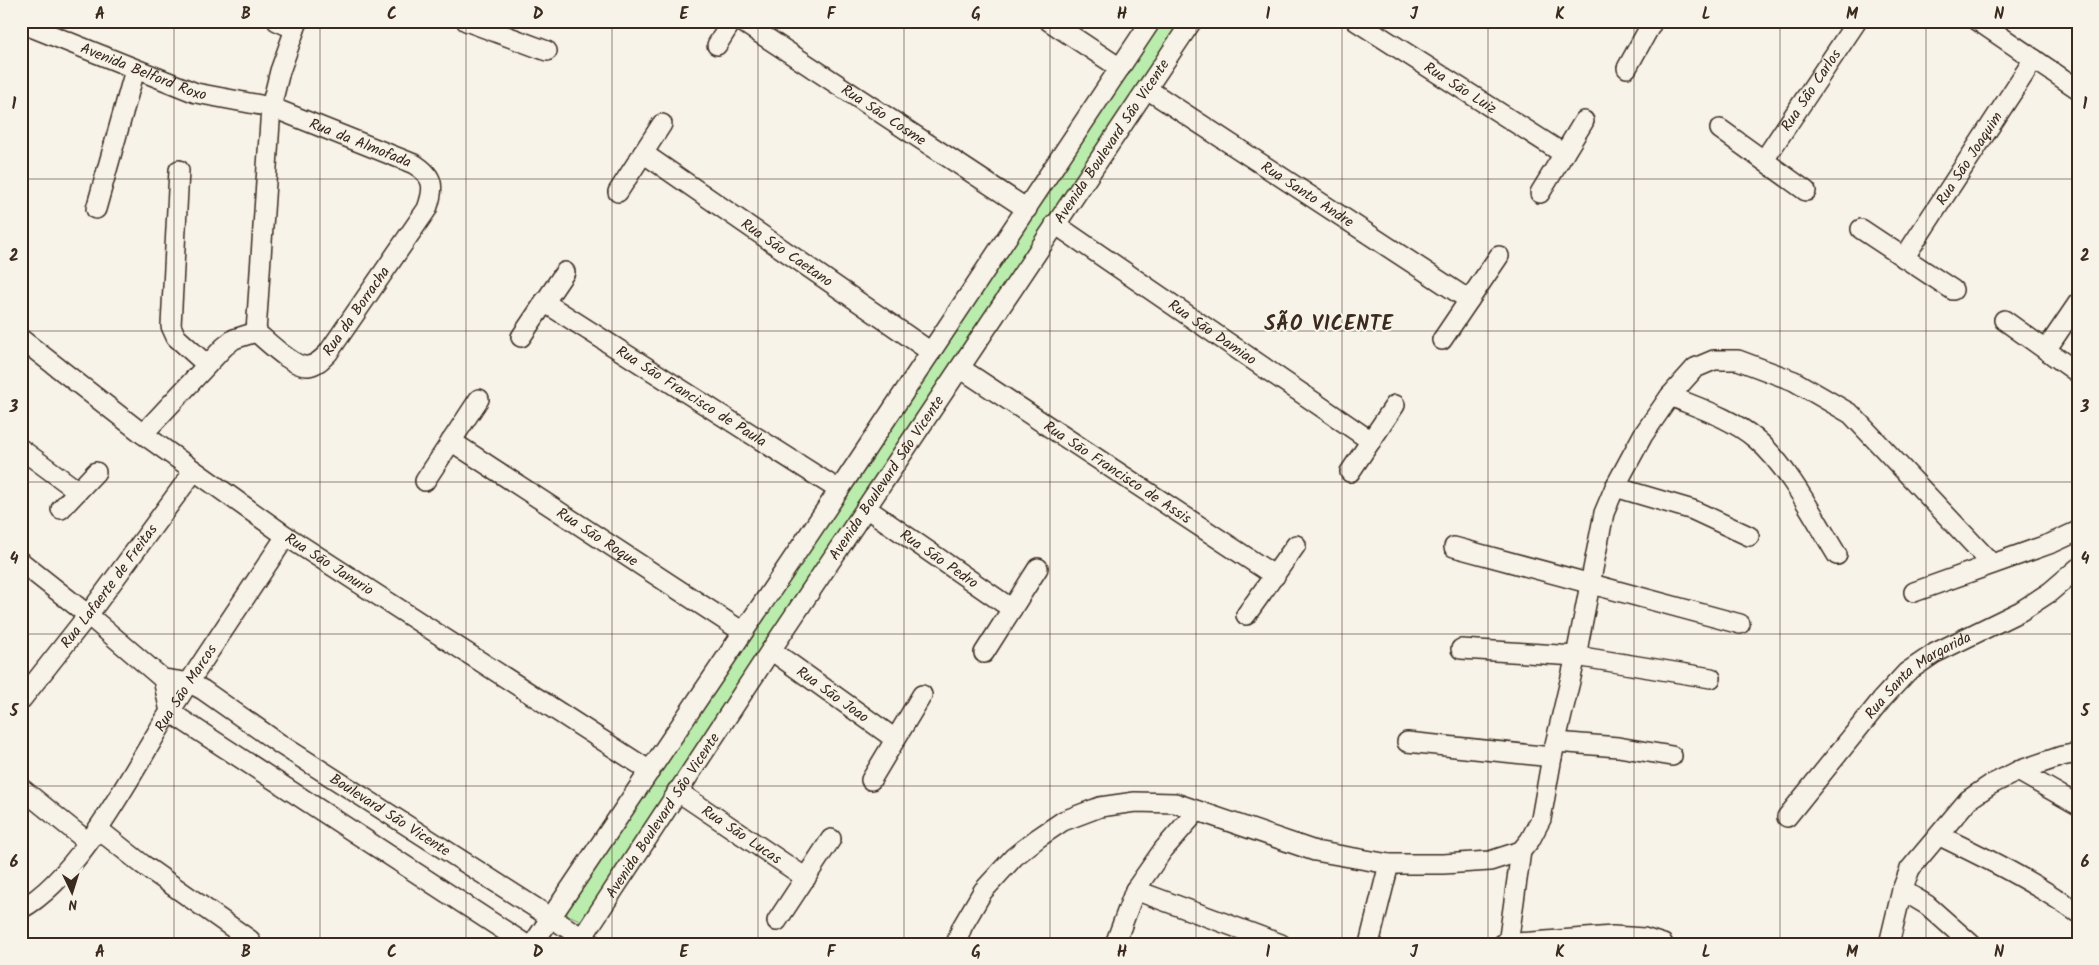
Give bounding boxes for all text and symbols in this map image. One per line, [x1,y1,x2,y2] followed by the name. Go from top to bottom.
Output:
[95,2,105,27] text: A
[241,2,251,27] text: B
[387,2,397,27] text: C
[533,2,544,27] text: D
[680,2,690,27] text: E
[827,2,837,27] text: F
[971,2,981,27] text: G
[1117,2,1127,27] text: H
[1266,2,1271,27] text: I
[1410,2,1419,27] text: J
[1555,2,1565,27] text: K
[1702,2,1710,27] text: L
[1846,2,1859,27] text: M
[1994,2,2004,27] text: N
[76,37,209,108] street label: Avenida Belford Roxo
[1775,44,1848,137] street label: Rua São Carlos
[1049,54,1176,229] street label: Avenida Boulevard São Vicente
[1419,56,1501,121] street label: Rua Sāo Luiz
[836,79,931,153] street label: Rua Sāo Cosme
[12,92,17,117] text: 1
[2083,92,2088,117] text: 1
[1930,107,2009,211] street label: Rua Sāo Joaquim
[305,112,415,175] street label: Rua da Almofada
[1256,156,1359,235] street label: Rua Santo Andre
[735,213,838,294] street label: Rua Sāo Caetano
[9,244,19,269] text: 2
[2080,244,2090,269] text: 2
[317,262,397,361] street label: Rua da Borracha
[1163,294,1261,372] street label: Rua Sāo Damiao
[1264,309,1394,341] district label: SÃO VICENTE
[611,340,771,454] street label: Rua Sāo Francisco de Paula
[823,391,951,565] street label: Avenida Boulevard São Vicente
[9,395,19,420] text: 3
[2080,395,2090,420] text: 3
[1038,415,1197,531] street label: Rua Sāo Francisco de Assis
[551,502,643,573] street label: Rua Sāo Roque
[55,519,165,654] street label: Rua Lafaerte de Freitas
[894,524,983,595] street label: Rua Sāo Pedro
[280,527,378,603] street label: Rua Sāo Janurio
[10,547,19,572] text: 4
[2081,547,2090,572] text: 4
[1859,626,1976,725] street label: Rua Santa Margarida
[149,639,224,737] street label: Rua Sāo Marcos
[791,661,874,730] street label: Rua Sāo Joao
[9,699,20,724] text: 5
[2080,699,2091,724] text: 5
[600,728,727,903] street label: Avenida Boulevard São Vicente
[324,768,455,863] street label: Boulevard São Vicente
[696,800,787,872] street label: Rua Sāo Lucas
[10,850,19,875] text: 6
[2081,850,2090,875] text: 6
[48,868,98,918] north arrow
[68,893,78,915] text: N
[95,940,105,965] text: A
[241,940,251,965] text: B
[387,940,397,965] text: C
[533,940,544,965] text: D
[680,940,690,965] text: E
[827,940,837,965] text: F
[971,940,981,965] text: G
[1117,940,1127,965] text: H
[1266,940,1271,965] text: I
[1410,940,1419,965] text: J
[1555,940,1565,965] text: K
[1702,940,1710,965] text: L
[1846,940,1859,965] text: M
[1994,940,2004,965] text: N

